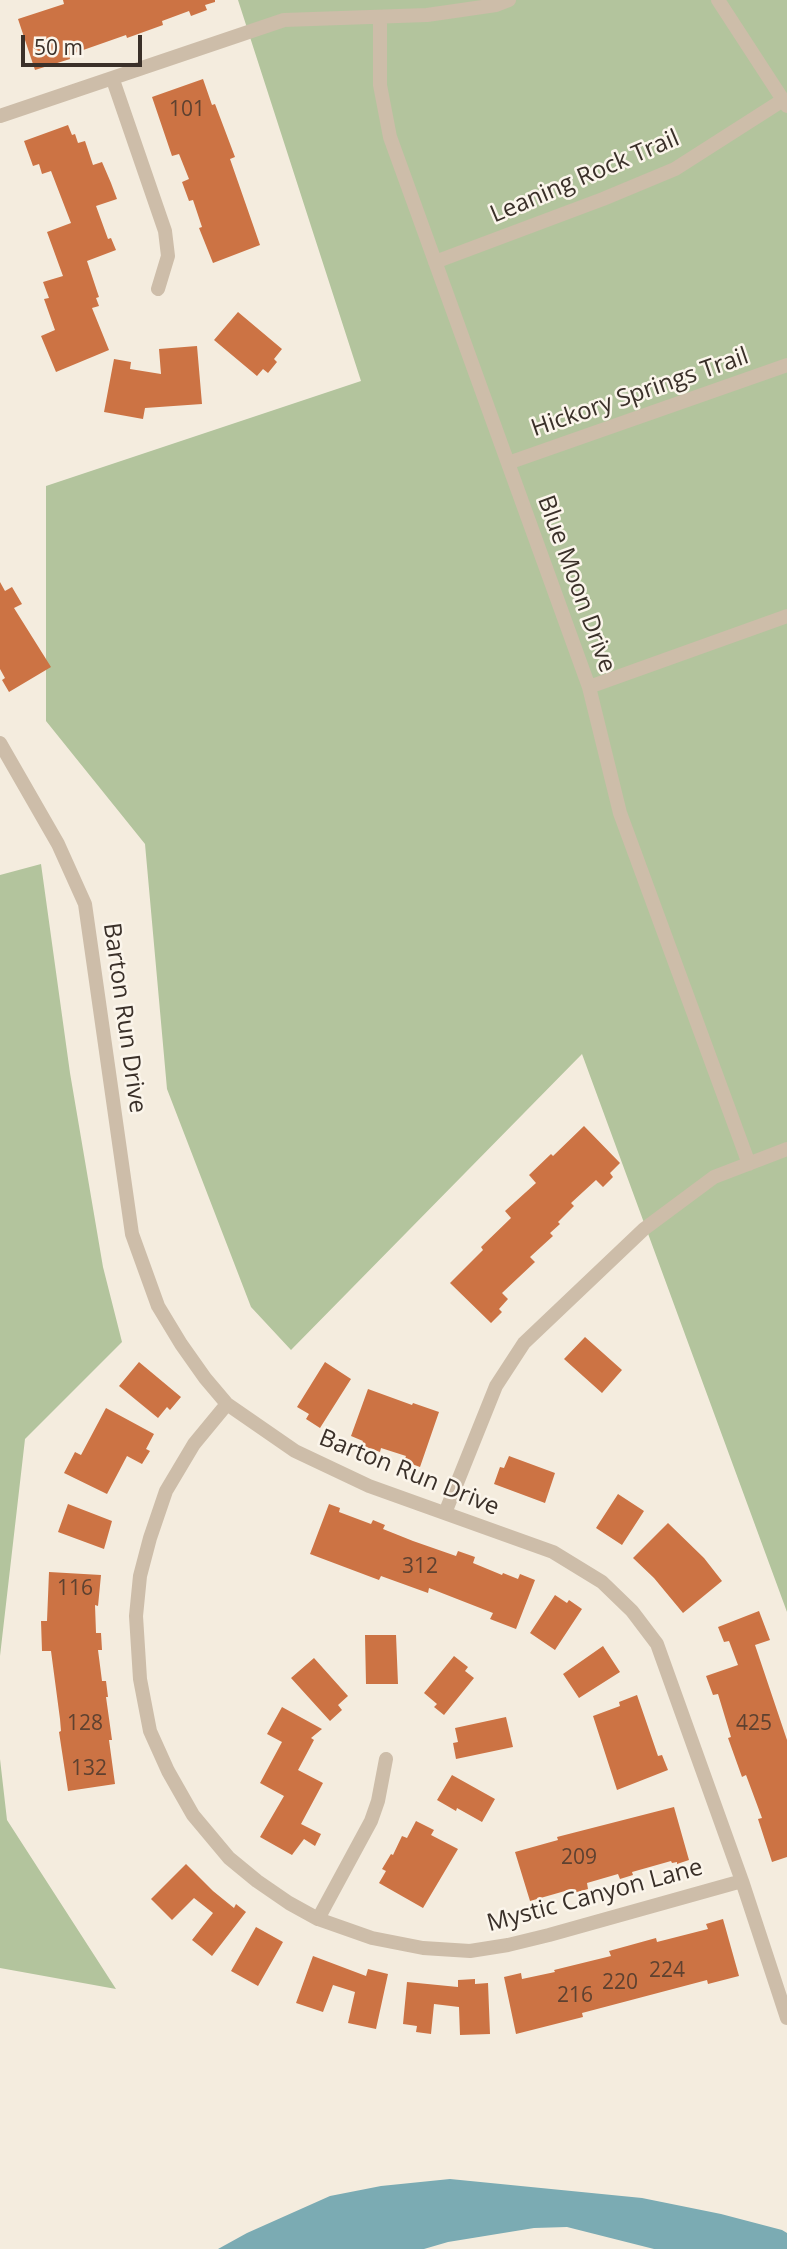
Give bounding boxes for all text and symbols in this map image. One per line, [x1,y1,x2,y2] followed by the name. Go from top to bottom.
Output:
[24,21,145,65] scale bar
[34,33,83,61] text: 50 m
[169,97,205,123] house number: 101
[486,124,684,230] street label: Leaning Rock Trail
[528,342,752,444] street label: Hickory Springs Trail
[531,492,621,676] street label: Blue Moon Drive
[96,921,152,1115] street label: Barton Run Drive
[315,1424,503,1522] street label: Barton Run Drive
[402,1554,438,1580] house number: 312
[57,1576,93,1602] house number: 116
[67,1711,103,1737] house number: 128
[736,1711,772,1737] house number: 425
[71,1756,107,1782] house number: 132
[561,1845,597,1871] house number: 209
[484,1853,706,1939] street label: Mystic Canyon Lane
[649,1958,685,1984] house number: 224
[602,1970,638,1996] house number: 220
[557,1983,593,2009] house number: 216

